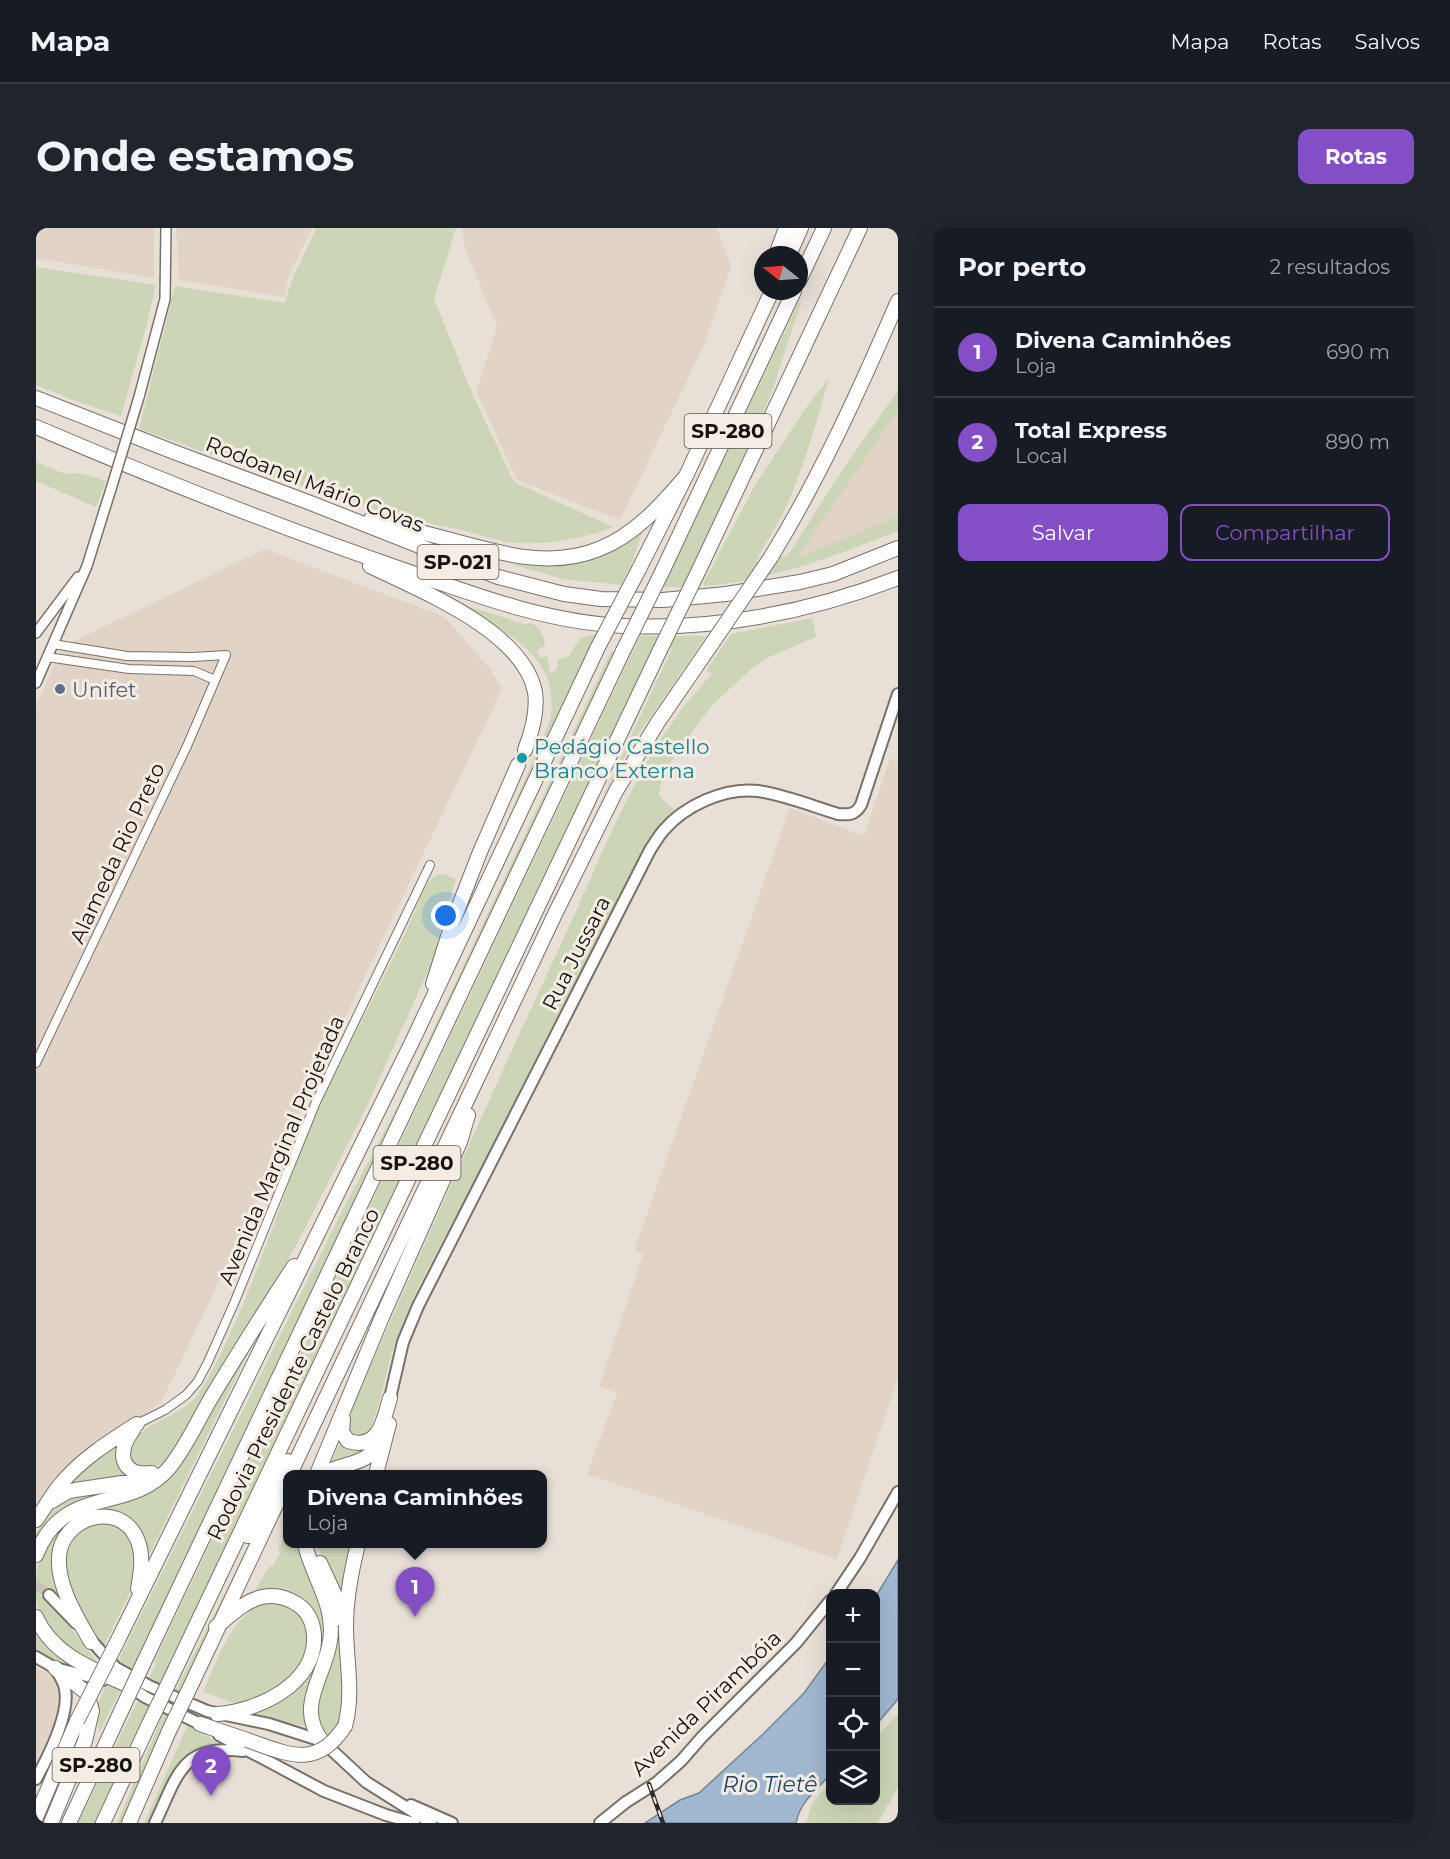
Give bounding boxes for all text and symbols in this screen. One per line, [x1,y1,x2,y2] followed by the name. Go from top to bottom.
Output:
[30,24,110,58] text: Mapa
[1170,29,1229,54] text: Mapa
[1262,29,1322,54] text: Rotas
[1355,29,1420,54] text: Salvos
[1298,129,1414,184] button: Rotas
[36,130,354,182] text: Onde estamos
[754,246,808,300] north arrow
[958,251,1086,283] text: Por perto
[1270,255,1390,279] text: 2 resultados
[1015,327,1231,354] text: Divena Caminhões
[974,340,981,364] text: 1
[1326,340,1390,364] text: 690 m
[1015,354,1056,378] text: Loja
[684,414,772,448] road number: SP-280
[1015,417,1167,444] text: Total Express
[972,430,983,454] text: 2
[1325,430,1390,454] text: 890 m
[202,431,428,537] street label: Rodoanel Mário Covas
[1015,444,1068,468] text: Local
[958,504,1168,561] button: Salvar
[1180,504,1390,561] button: Compartilhar
[418,545,498,579] road number: SP-021
[72,677,137,702] place label: Unifet
[53,682,67,696] marker: Unifet
[534,734,709,783] place label: Pedágio Castello Branco Externa
[515,751,529,765] marker: Pedágio Castello Branco Externa
[64,759,170,947] street label: Alameda Rio Preto
[537,892,615,1014] street label: Rua Jussara
[431,901,460,930] your location
[213,1012,349,1288] street label: Avenida Marginal Projetada
[374,1146,460,1180] road number: SP-280
[201,1204,385,1544] street label: Rodovia Presidente Castelo Branco
[283,1470,547,1548] popup
[307,1484,523,1511] text: Divena Caminhões
[307,1511,348,1535] text: Loja
[396,1568,434,1617] pin: 1
[826,1589,880,1805] map controls
[826,1589,880,1643] button: +
[626,1625,786,1781] street label: Avenida Pirambóia
[826,1643,880,1697] button: −
[826,1697,880,1751] button: locate
[192,1746,231,1796] pin: 2
[52,1748,140,1782] road number: SP-280
[826,1751,880,1805] button: layers
[722,1771,818,1798] water label: Rio Tietê

